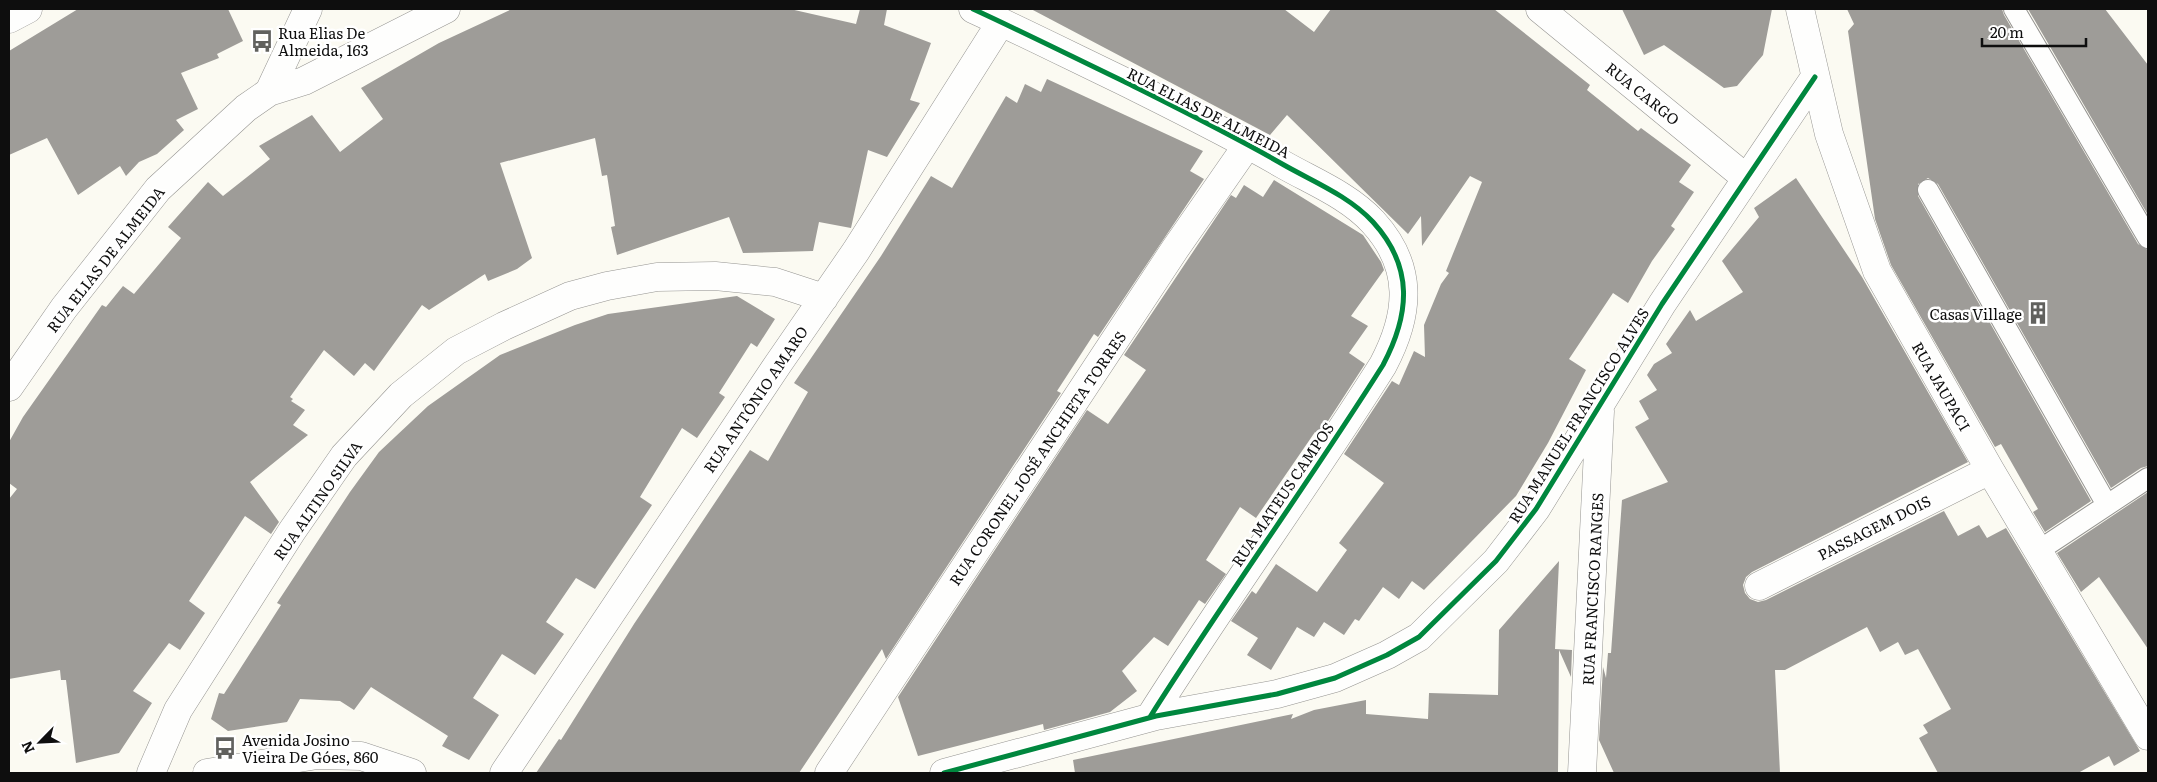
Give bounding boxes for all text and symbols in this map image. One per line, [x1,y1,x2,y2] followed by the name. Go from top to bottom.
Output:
[1982,15,2086,47] scale bar
[1990,20,2024,43] text: 20 m
[278,21,369,61] place label: Rua Elias De Almeida, 163
[249,28,275,54] bus stop icon: Rua Elias De Almeida, 163
[1601,56,1685,130] street label: RUA CARGO
[1124,61,1294,163] street label: RUA ELIAS DE ALMEIDA
[40,181,170,337] street label: RUA ELIAS DE ALMEIDA
[2025,300,2051,326] building icon: Casas Village
[1929,302,2022,325] place label: Casas Village
[1502,303,1654,527] street label: RUA MANUEL FRANCISCO ALVES
[697,321,813,477] street label: RUA ANTÔNIO AMARO
[943,326,1131,590] street label: RUA CORONEL JOSÉ ANCHIETA TORRES
[1907,337,1977,435] street label: RUA JAUPACI
[1225,417,1339,571] street label: RUA MATEUS CAMPOS
[267,436,367,564] street label: RUA ALTINO SILVA
[1813,489,1935,565] street label: PASSAGEM DOIS
[1575,492,1609,686] street label: RUA FRANCISCO RANGES
[15,717,65,767] north arrow
[242,728,379,768] place label: Avenida Josino Vieira De Góes, 860
[212,735,238,761] bus stop icon: Avenida Josino Vieira De Góes, 860
[16,738,39,757] text: N

